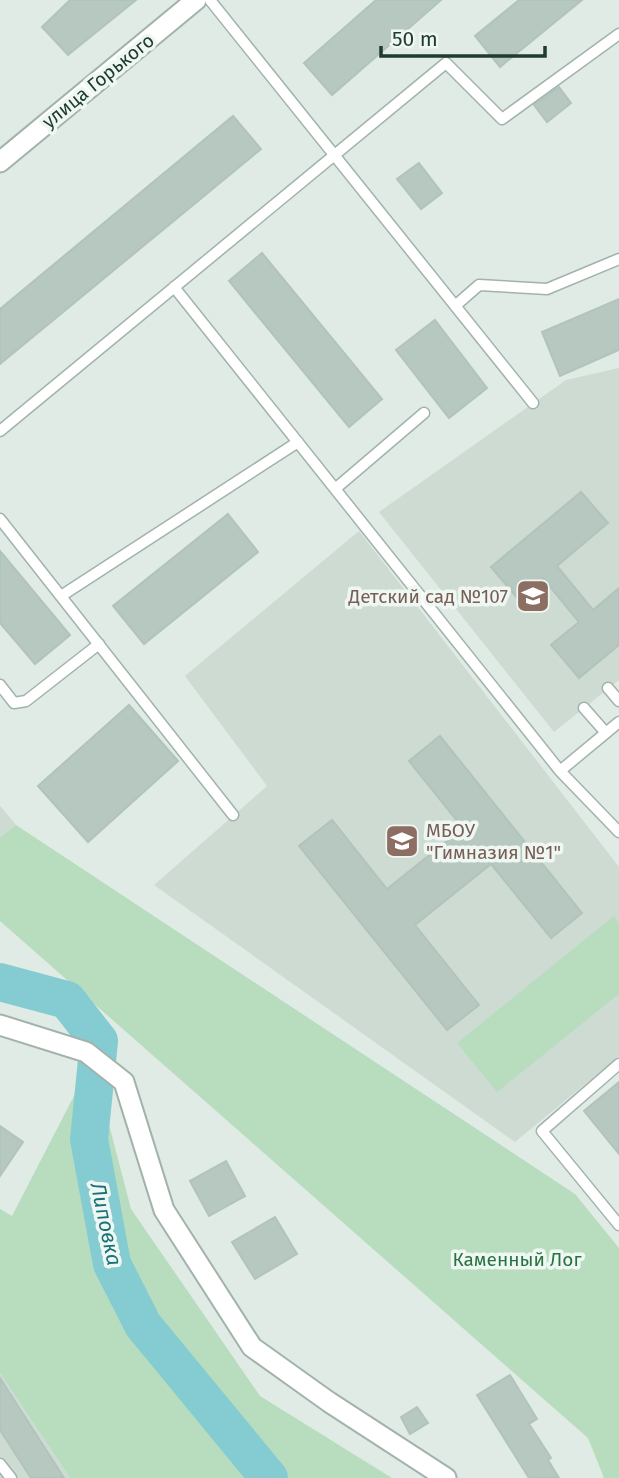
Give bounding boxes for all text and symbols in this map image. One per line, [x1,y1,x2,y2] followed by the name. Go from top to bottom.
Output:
[381,14,546,58] scale bar
[392,26,438,52] text: 50 m
[37,29,159,133] street label: улица Горького
[514,577,552,615] school or university icon: Детский сад №107
[348,585,508,608] place label: Детский сад №107
[426,819,561,864] place label: МБОУ "Гимназия №1"
[383,822,421,860] school or university icon: МБОУ "Гимназия №1"
[84,1179,127,1268] water label: Липовка
[452,1248,582,1271] park label: Каменный Лог

